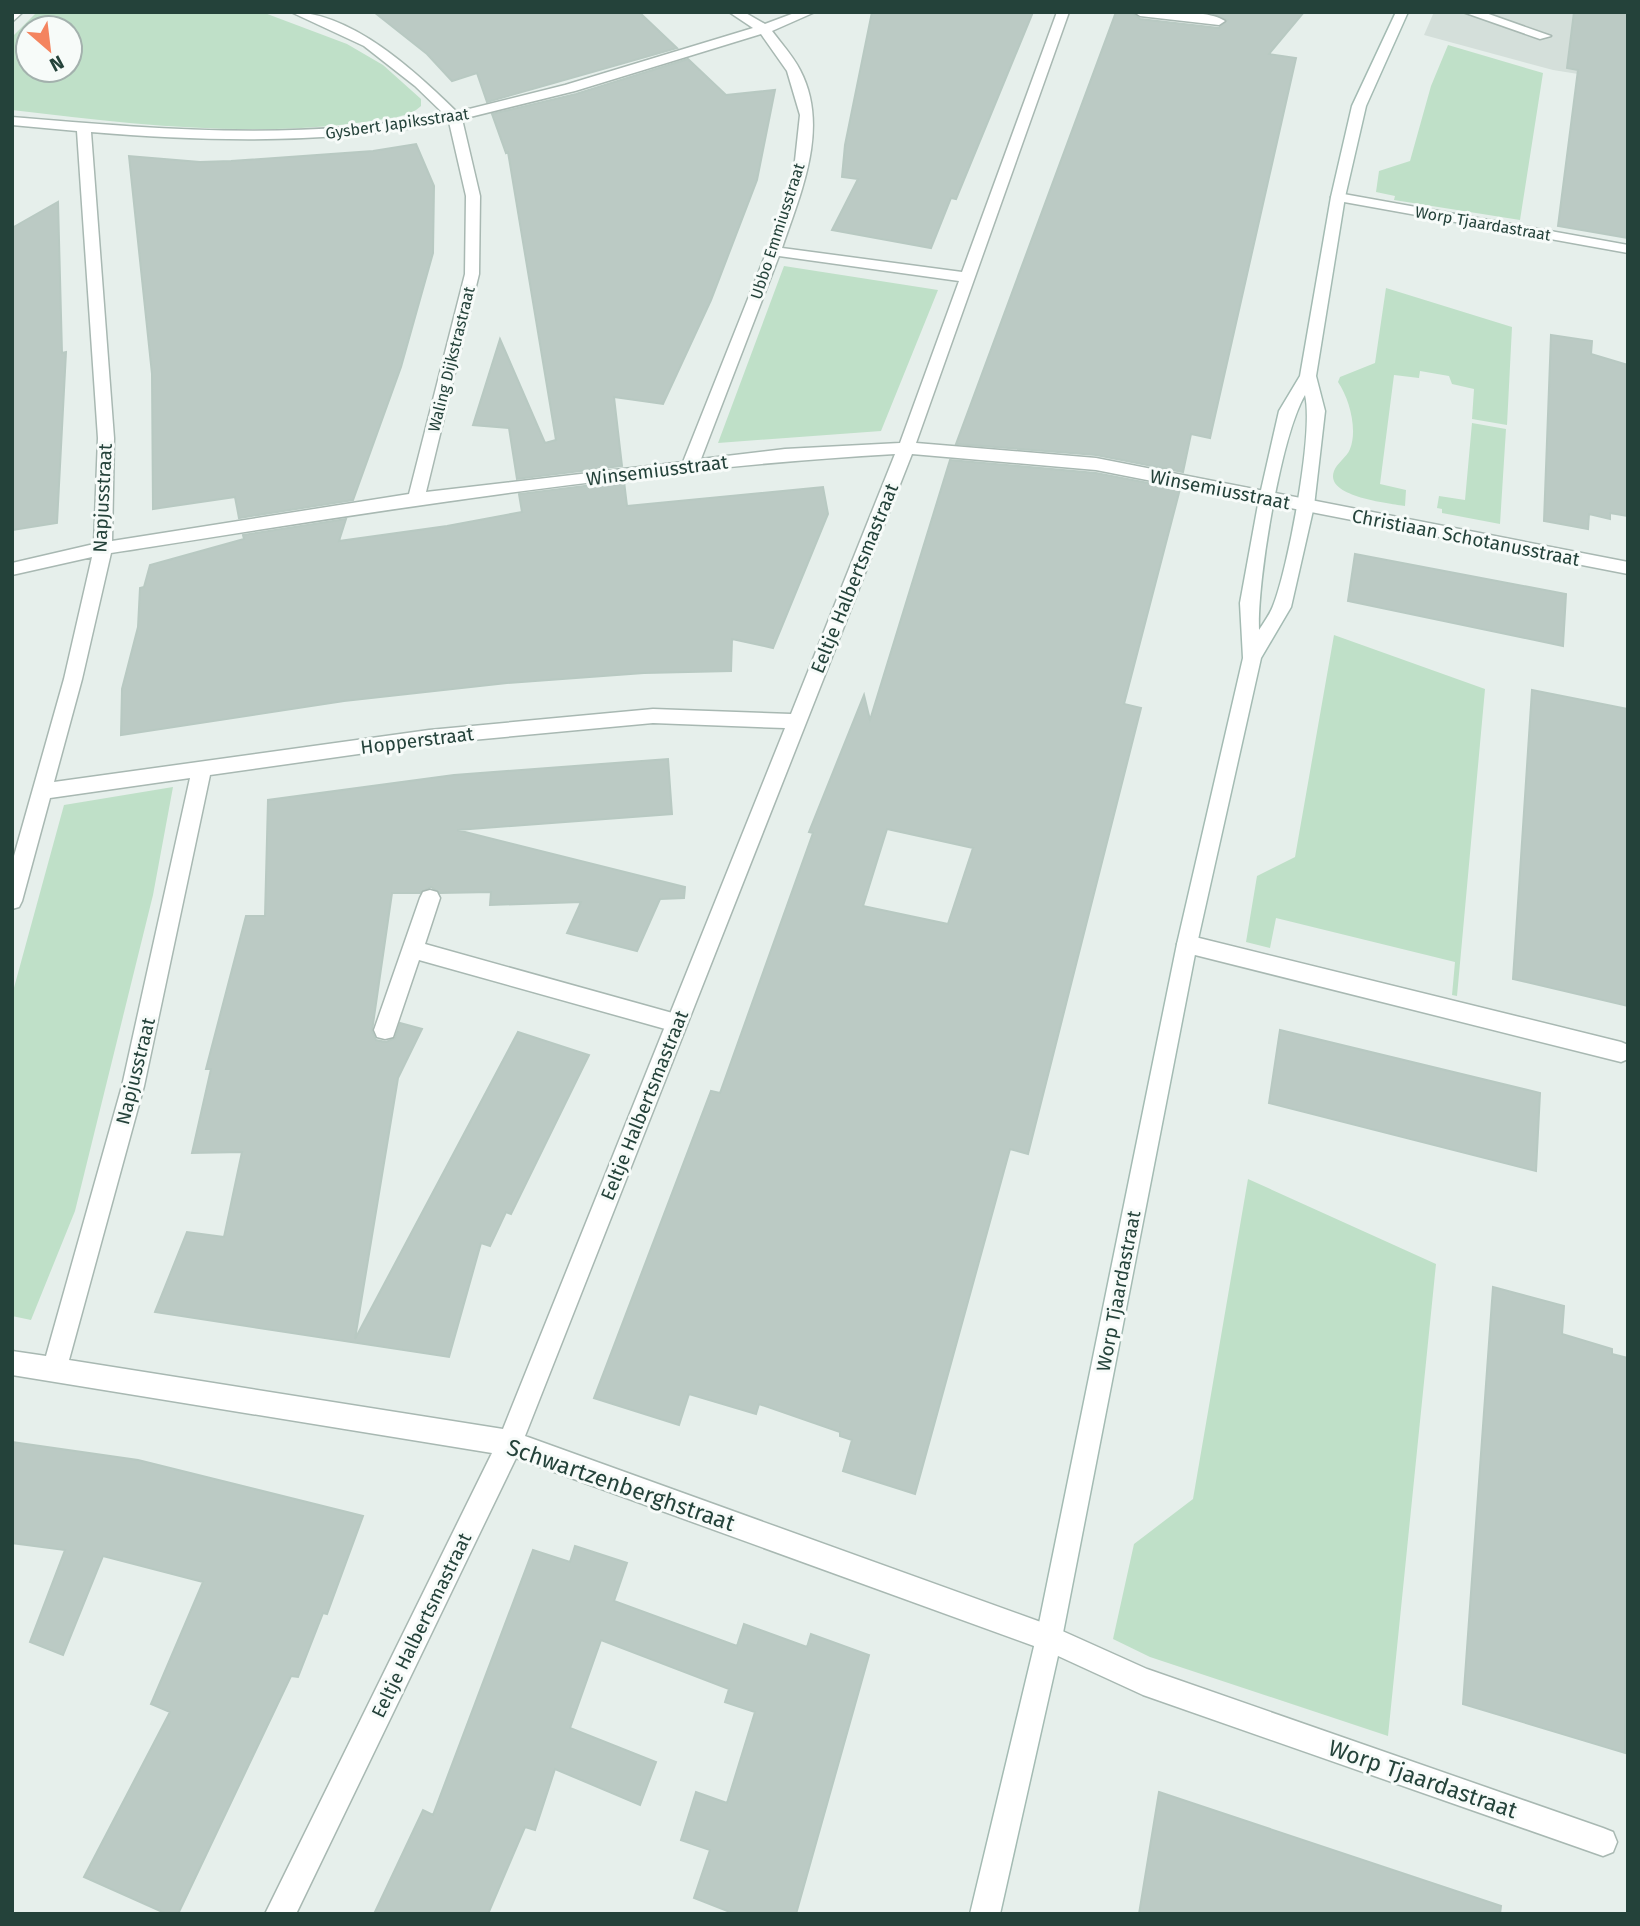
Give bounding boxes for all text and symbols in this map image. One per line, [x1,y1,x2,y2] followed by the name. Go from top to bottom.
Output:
[14,14,84,84] north arrow
[46,50,68,77] text: N
[324,104,470,143] street label: Gysbert Japiksstraat
[746,160,809,302] street label: Ubbo Emmiusstraat
[1413,202,1553,245] street label: Worp Tjaardastraat
[424,284,479,434] street label: Waling Dijkstrastraat
[88,443,117,553] street label: Napjusstraat
[585,450,729,491] street label: Winsemiusstraat
[1148,465,1292,514] street label: Winsemiusstraat
[806,480,903,677] street label: Eeltje Halbertsmastraat
[1350,504,1582,571] street label: Christiaan Schotanusstraat
[359,722,475,759] street label: Hopperstraat
[596,1007,693,1204] street label: Eeltje Halbertsmastraat
[111,1015,160,1127] street label: Napjusstraat
[1092,1209,1145,1374] street label: Worp Tjaardastraat
[503,1433,739,1537] street label: Schwartzenberghstraat
[367,1529,476,1721] street label: Eeltje Halbertsmastraat
[1325,1734,1522,1825] street label: Worp Tjaardastraat

